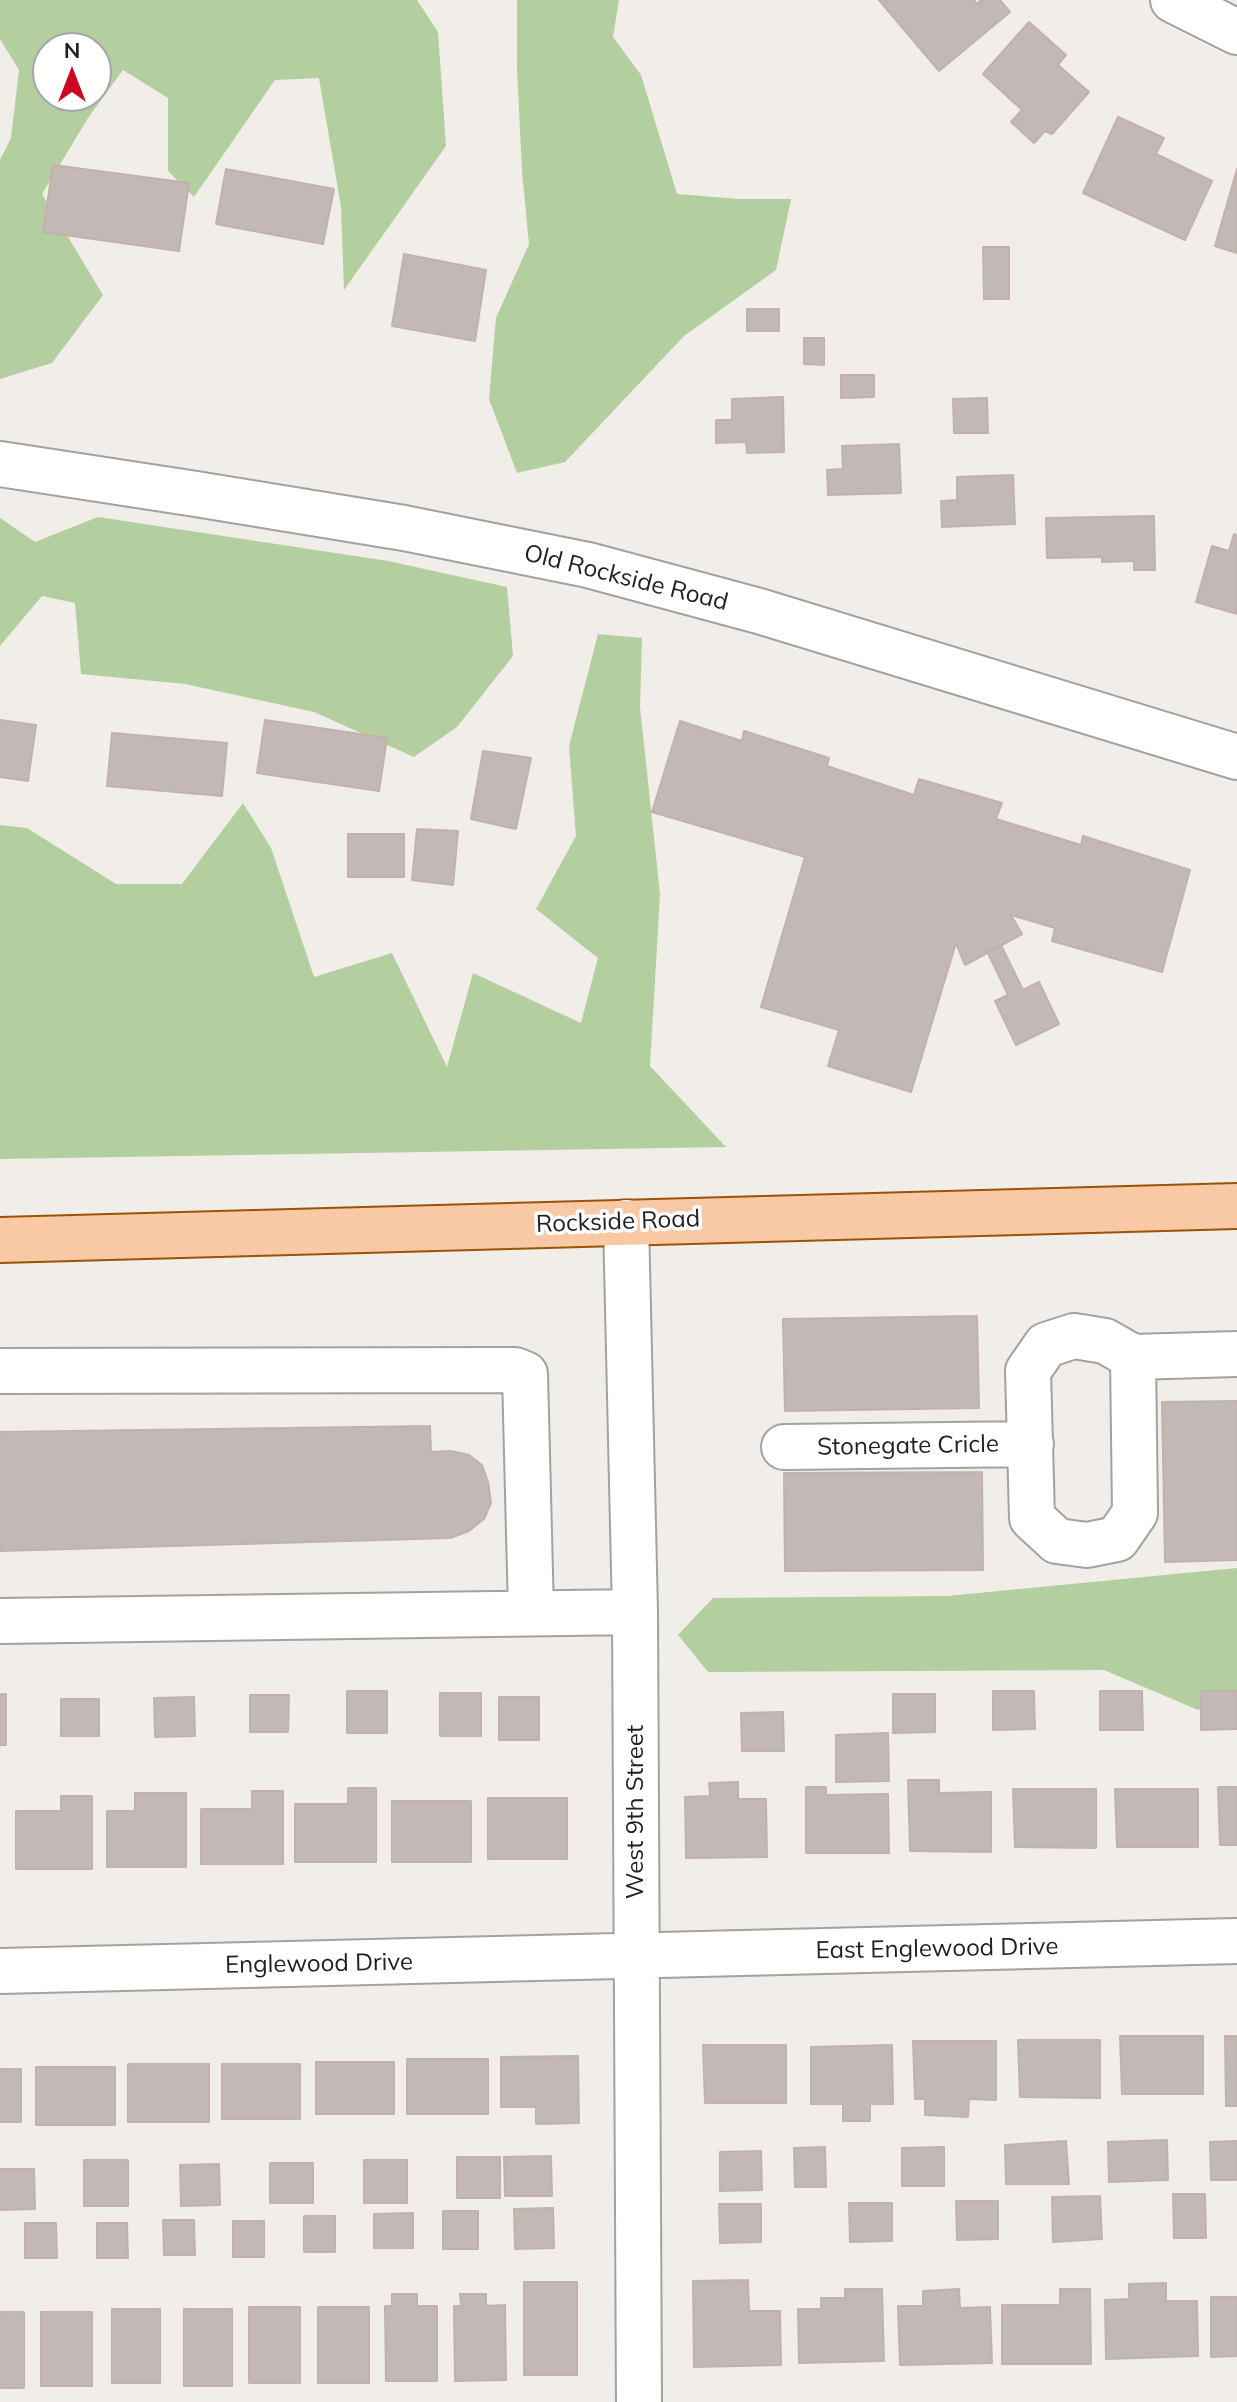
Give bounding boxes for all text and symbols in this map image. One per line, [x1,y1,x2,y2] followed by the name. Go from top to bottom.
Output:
[32,32,112,112] north arrow
[64,36,80,64] text: N
[521,539,731,617] street label: Old Rockside Road
[535,1205,701,1239] street label: Rockside Road
[817,1430,999,1462] street label: Stonegate Cricle
[622,1725,650,1899] street label: West 9th Street
[815,1932,1059,1966] street label: East Englewood Drive
[225,1948,413,1980] street label: Englewood Drive

